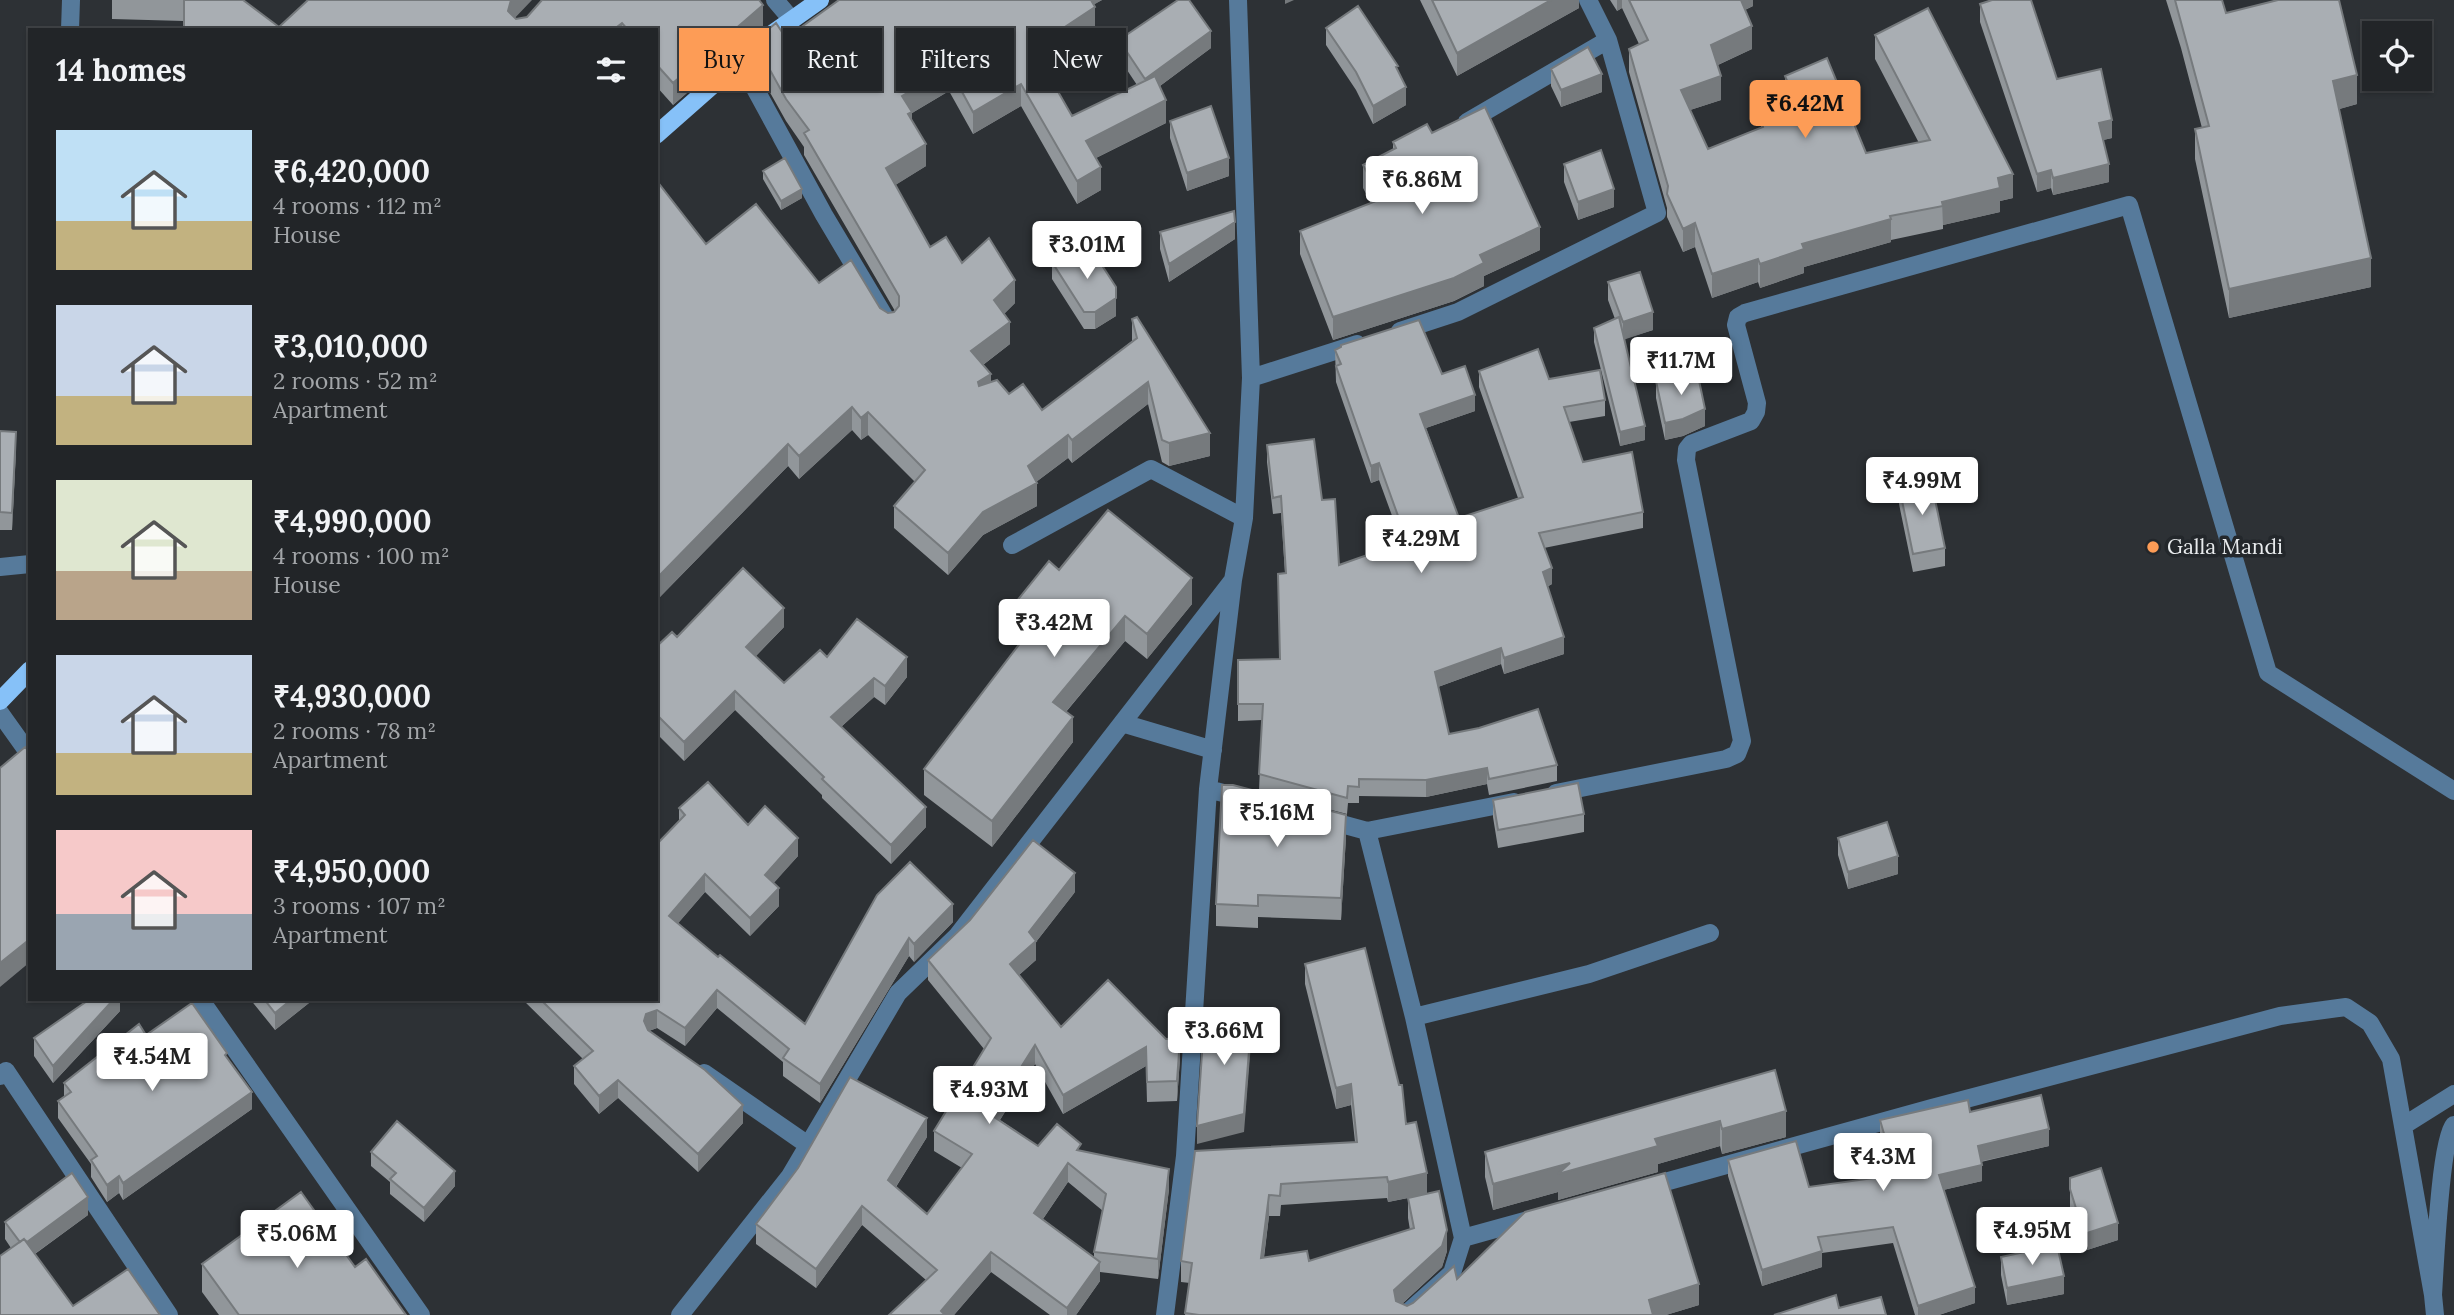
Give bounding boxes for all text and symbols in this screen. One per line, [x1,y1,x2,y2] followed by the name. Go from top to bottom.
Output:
[2362,21,2432,91] map controls
[2362,21,2432,91] button: locate
[679,28,769,91] chip: Buy
[783,28,882,91] chip: Rent
[896,28,1014,91] chip: Filters
[1028,28,1126,91] chip: New
[56,51,186,89] text: 14 homes
[592,51,630,89] icon: filters
[1748,80,1862,140] pin: ₹6.42M
[1766,88,1844,117] text: ₹6.42M
[273,152,430,190] text: ₹6,420,000
[1365,156,1479,216] pin: ₹6.86M
[112,158,196,242] icon: home
[1382,164,1462,193] text: ₹6.86M
[273,191,442,220] text: 4 rooms · 112 m²
[273,220,341,249] text: House
[1030,222,1144,281] pin: ₹3.01M
[1048,229,1126,258] text: ₹3.01M
[273,327,428,365] text: ₹3,010,000
[112,333,196,417] icon: home
[1624,338,1738,397] pin: ₹11.7M
[1646,345,1716,374] text: ₹11.7M
[273,366,438,395] text: 2 rooms · 52 m²
[273,395,388,424] text: Apartment
[1865,458,1979,517] pin: ₹4.99M
[1882,465,1962,494] text: ₹4.99M
[273,502,432,540] text: ₹4,990,000
[112,508,196,592] icon: home
[1364,516,1478,575] pin: ₹4.29M
[1382,523,1460,552] text: ₹4.29M
[2167,533,2283,560] place label: Galla Mandi
[2145,539,2161,555] marker: Galla Mandi
[273,541,450,570] text: 4 rooms · 100 m²
[273,570,341,599] text: House
[997,600,1111,659] pin: ₹3.42M
[1015,607,1093,636] text: ₹3.42M
[273,677,431,715] text: ₹4,930,000
[112,683,196,767] icon: home
[273,716,436,745] text: 2 rooms · 78 m²
[273,745,388,774] text: Apartment
[1220,790,1334,849] pin: ₹5.16M
[1239,797,1315,826] text: ₹5.16M
[273,852,430,890] text: ₹4,950,000
[112,858,196,942] icon: home
[273,891,446,920] text: 3 rooms · 107 m²
[273,920,388,949] text: Apartment
[1167,1007,1281,1067] pin: ₹3.66M
[1184,1015,1264,1044] text: ₹3.66M
[95,1034,209,1093] pin: ₹4.54M
[113,1041,191,1070] text: ₹4.54M
[932,1066,1046,1126] pin: ₹4.93M
[949,1074,1029,1103] text: ₹4.93M
[1834,1134,1932,1193] pin: ₹4.3M
[1850,1141,1916,1170] text: ₹4.3M
[1975,1208,2089,1267] pin: ₹4.95M
[240,1210,354,1270] pin: ₹5.06M
[1992,1215,2072,1244] text: ₹4.95M
[257,1218,337,1247] text: ₹5.06M

